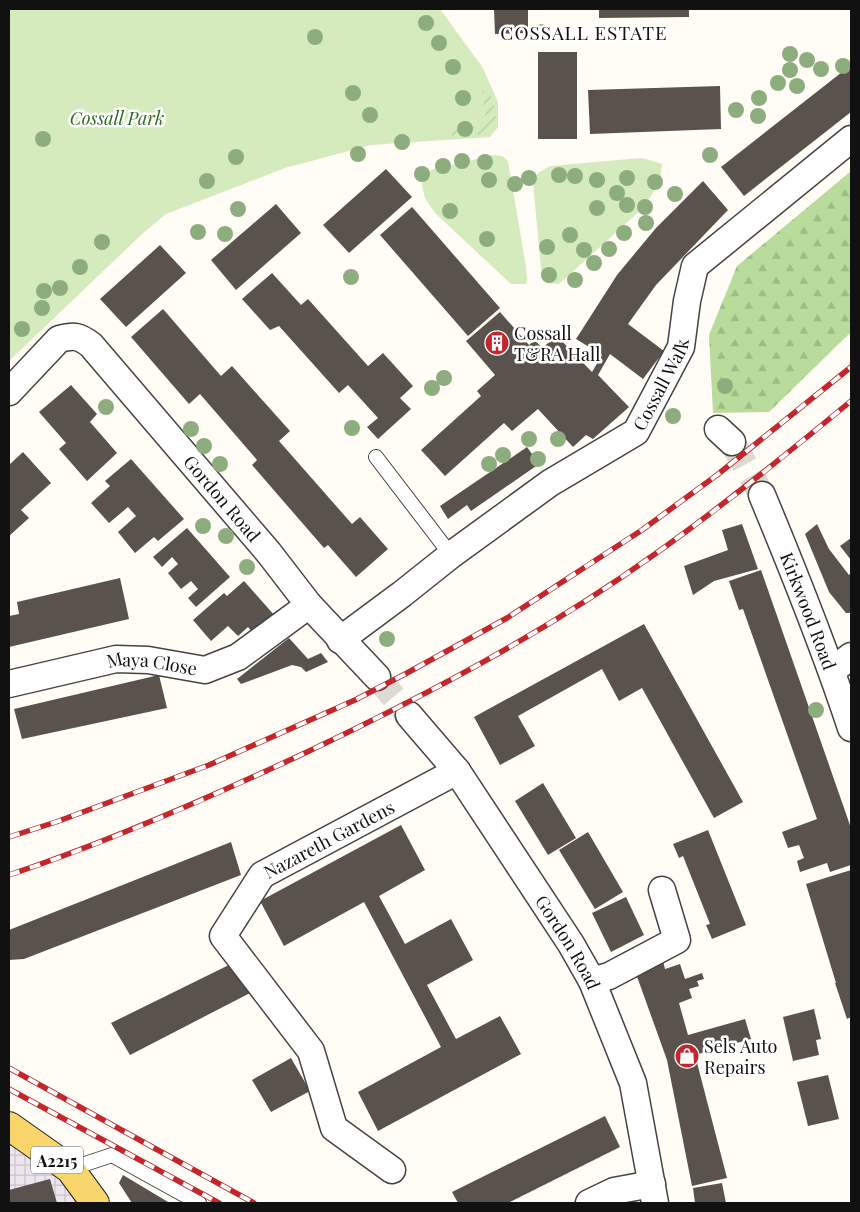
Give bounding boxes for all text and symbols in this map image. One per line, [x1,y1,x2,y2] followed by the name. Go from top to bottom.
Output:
[500,19,668,45] district label: COSSALL ESTATE
[70,106,164,130] park label: Cossall Park
[514,321,600,366] place label: Cossall T&RA Hall
[484,330,510,356] building icon: Cossall T&RA Hall
[627,337,694,435] street label: Cossall Walk
[178,450,266,547] street label: Gordon Road
[775,549,842,674] street label: Kirkwood Road
[104,646,199,680] street label: Maya Close
[259,795,398,884] street label: Nazareth Gardens
[530,890,606,993] street label: Gordon Road
[704,1034,778,1079] place label: Sels Auto Repairs
[674,1043,700,1069] shop icon: Sels Auto Repairs
[31,1146,83,1174] road number: A2215

